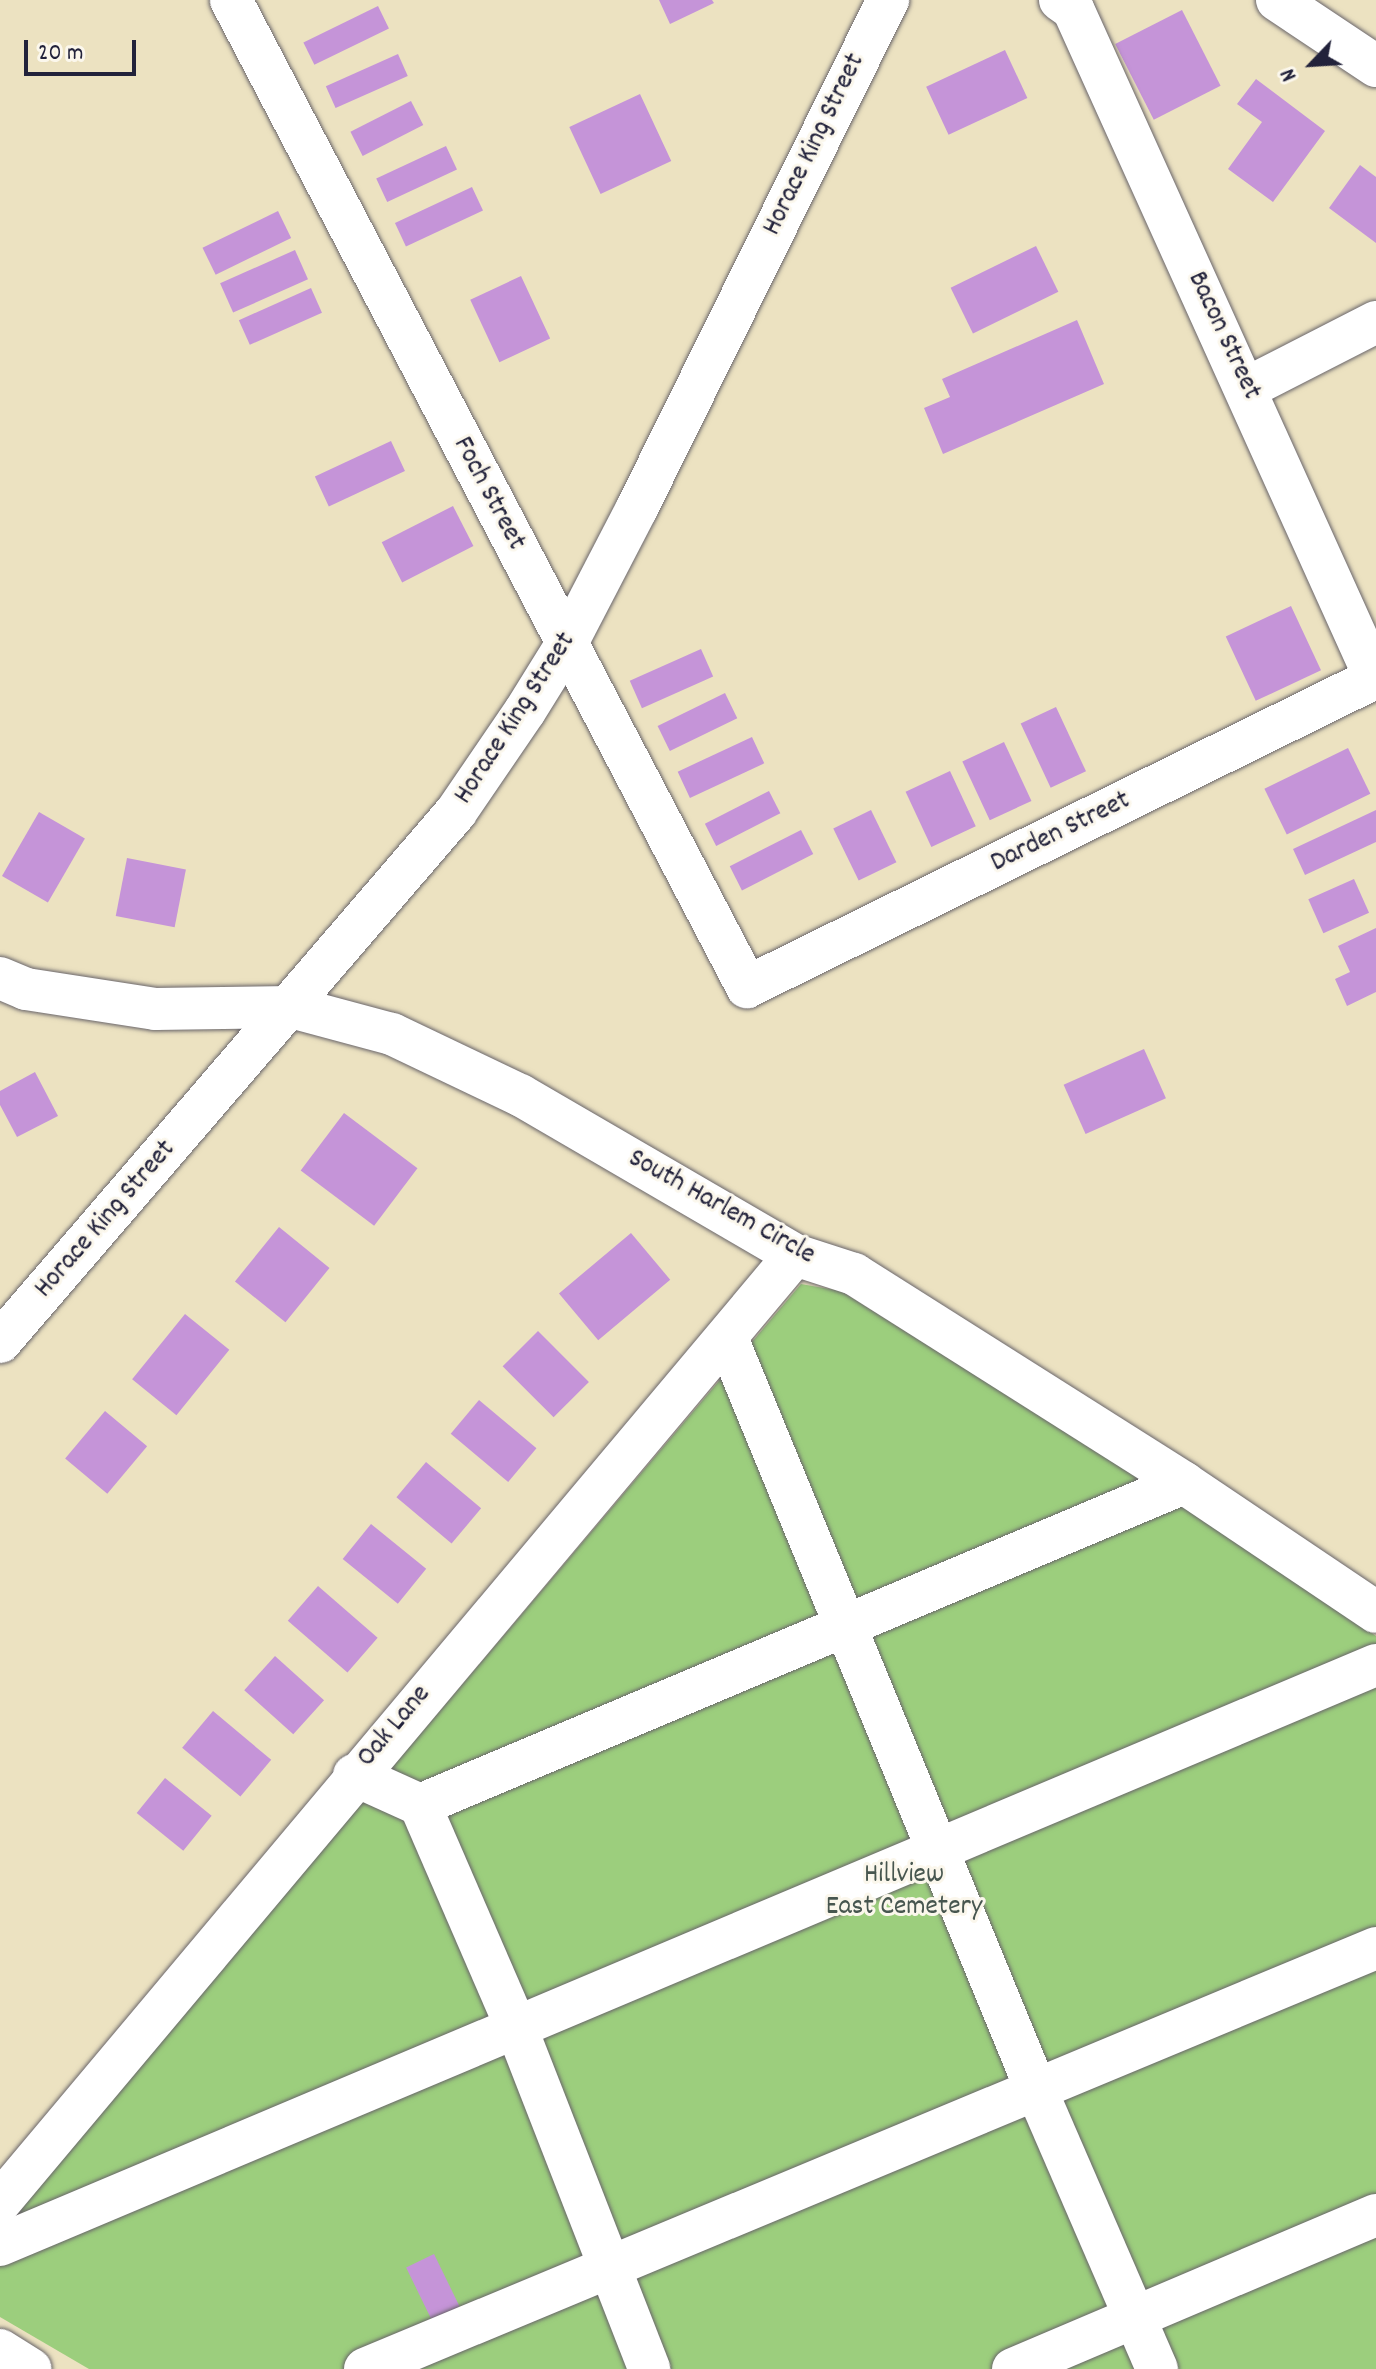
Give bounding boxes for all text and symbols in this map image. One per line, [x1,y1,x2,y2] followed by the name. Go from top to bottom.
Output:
[28,24,140,74] scale bar
[1272,24,1352,104] north arrow
[38,37,84,71] text: 20 m
[756,49,874,241] street label: Horace King Street
[1273,63,1306,86] text: N
[1179,267,1267,405] street label: Bacon Street
[444,432,532,556] street label: Foch Street
[448,627,584,811] street label: Horace King Street
[986,785,1136,881] street label: Darden Street
[28,1134,184,1306] street label: Horace King Street
[622,1143,820,1273] street label: South Harlem Circle
[351,1679,439,1775] street label: Oak Lane
[826,1859,982,1925] park label: Hillview East Cemetery

